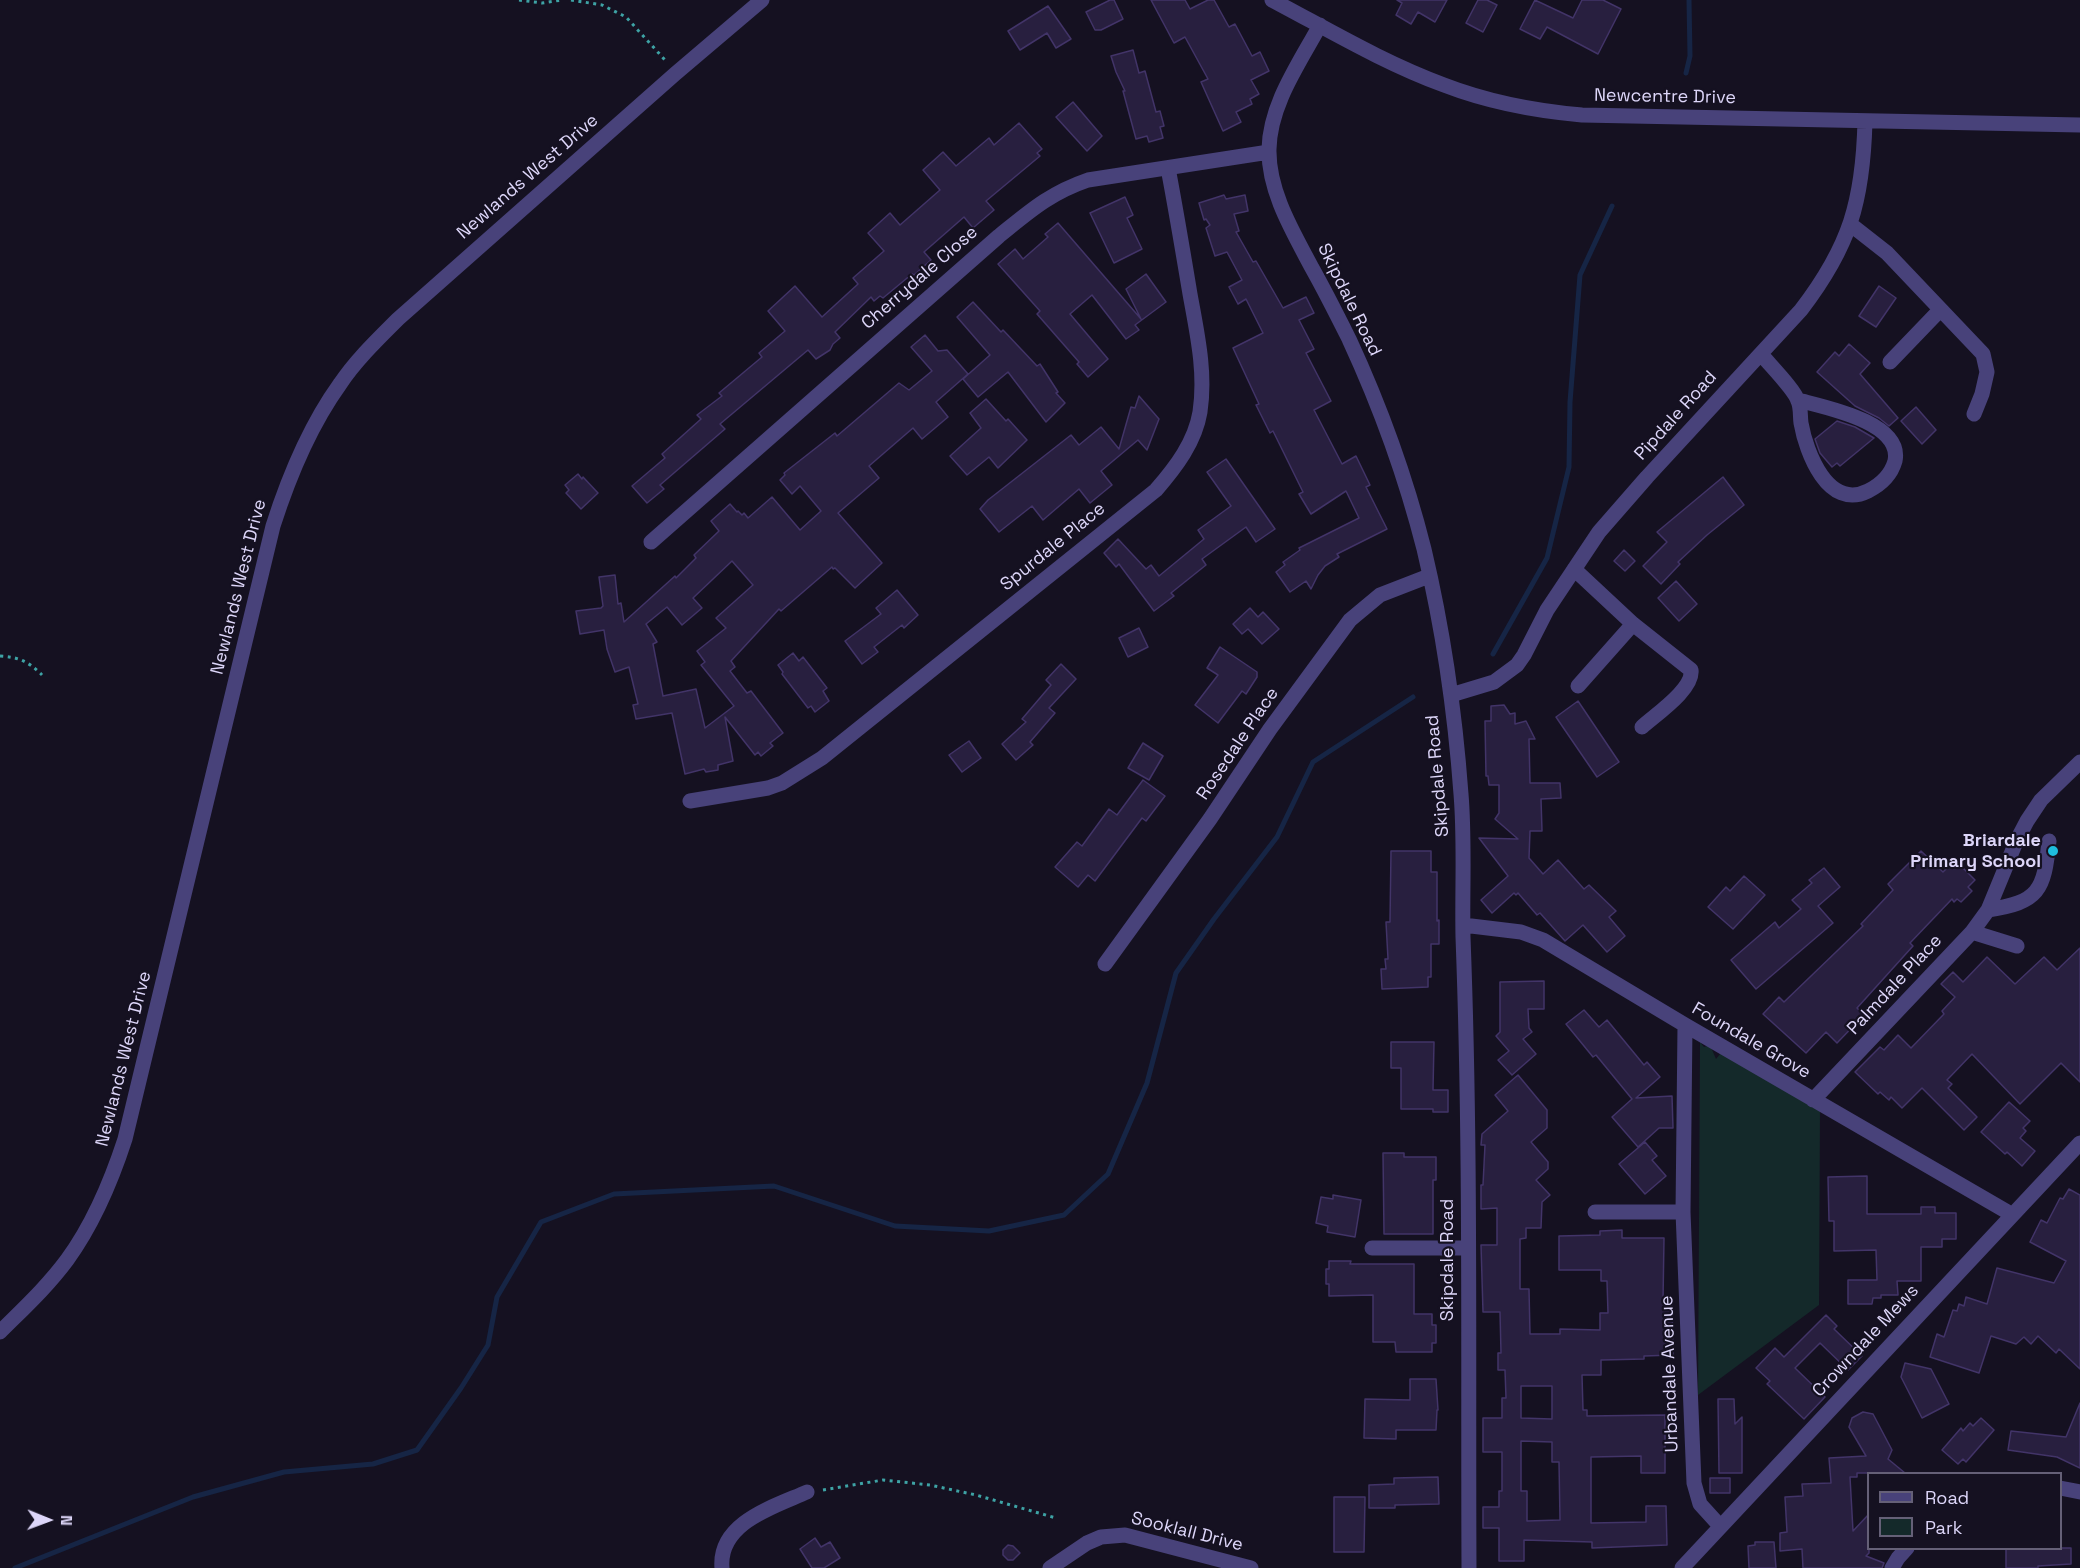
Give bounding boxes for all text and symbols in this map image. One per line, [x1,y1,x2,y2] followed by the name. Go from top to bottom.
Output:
[1594,85,1736,109] street label: Newcentre Drive
[453,110,603,244] street label: Newlands West Drive
[858,222,982,334] street label: Cherrydale Close
[1312,240,1386,360] street label: Skipdale Road
[1630,367,1722,465] street label: Pipdale Road
[207,497,271,677] street label: Newlands West Drive
[996,498,1110,596] street label: Spurdale Place
[1192,684,1284,804] street label: Rosedale Place
[1422,714,1454,838] street label: Skipdale Road
[1910,830,2041,872] place label: Briardale Primary School
[2046,844,2060,858] marker: Briardale Primary School
[1843,930,1947,1040] street label: Palmdale Place
[92,969,156,1149] street label: Newlands West Drive
[1688,998,1814,1084] street label: Foundale Grove
[1437,1199,1459,1321] street label: Skipdale Road
[1808,1280,1924,1402] street label: Crowndale Mews
[1656,1295,1684,1453] street label: Urbandale Avenue
[1867,1472,2062,1550] legend
[1925,1486,1969,1509] text: Road
[18,1490,78,1550] north arrow
[1129,1508,1245,1556] street label: Sooklall Drive
[56,1515,77,1526] text: N
[1925,1516,1962,1539] text: Park

